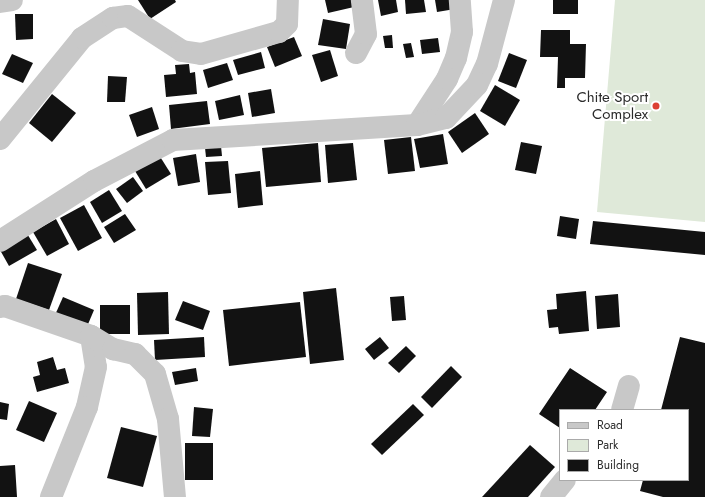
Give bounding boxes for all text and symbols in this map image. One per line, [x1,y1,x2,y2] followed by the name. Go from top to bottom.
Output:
[576,88,648,123] place label: Chite Sport Complex
[651,101,661,111] marker: Chite Sport Complex
[559,409,689,481] legend
[597,416,623,434] text: Road
[597,436,618,454] text: Park
[597,456,639,474] text: Building

